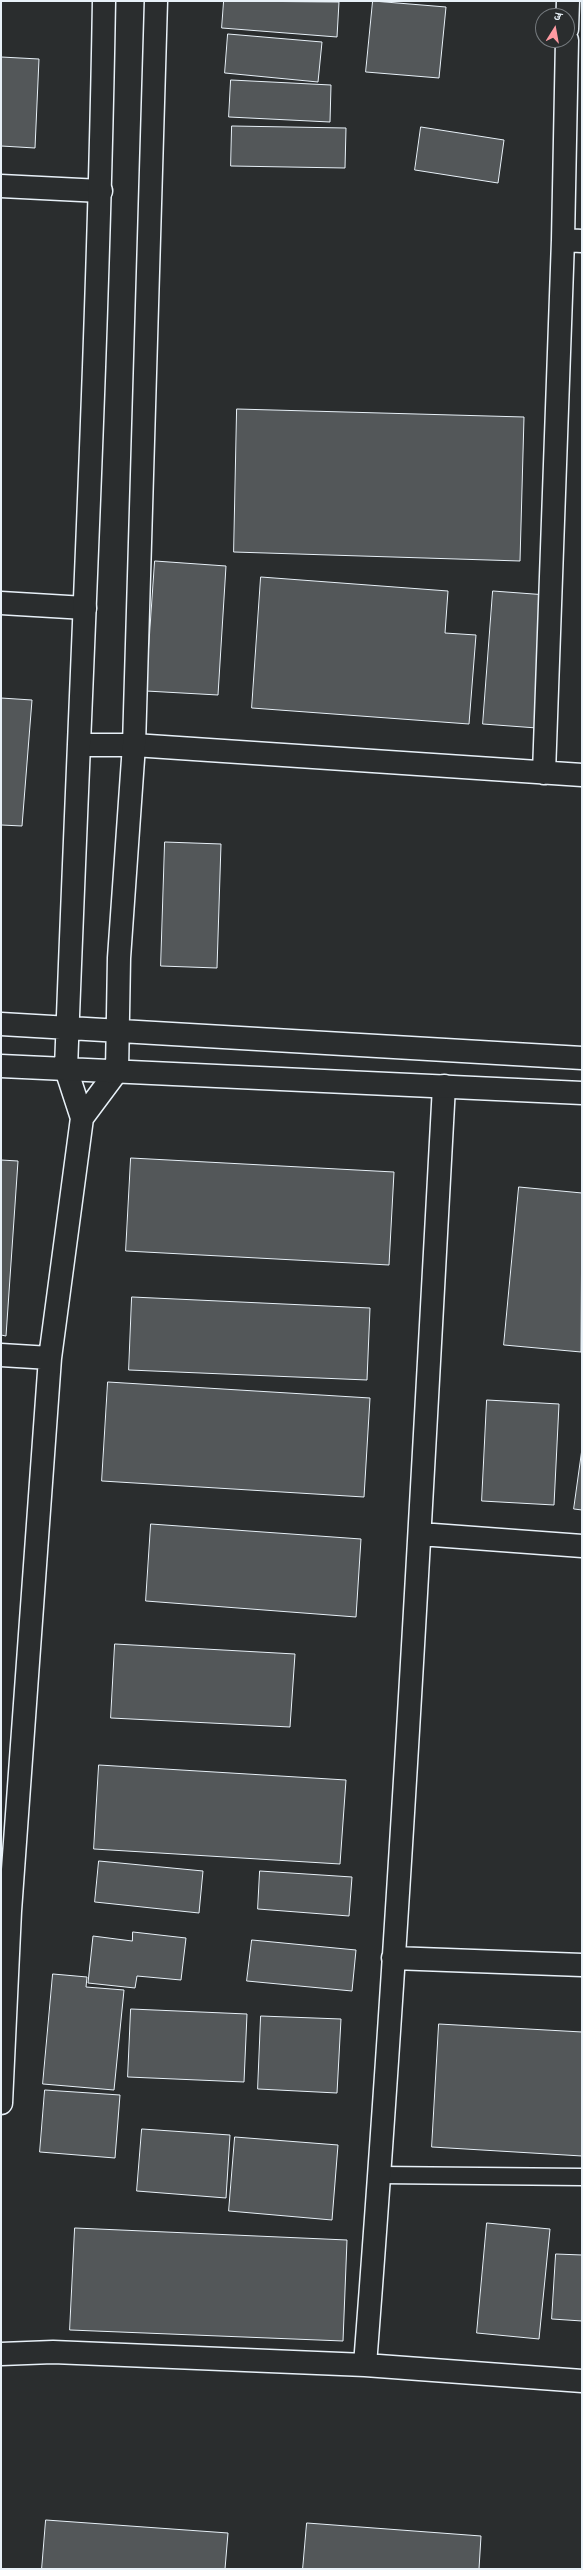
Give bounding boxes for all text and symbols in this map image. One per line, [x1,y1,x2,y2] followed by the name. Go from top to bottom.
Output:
[535,8,575,48] north arrow
[552,8,562,27] text: उ

